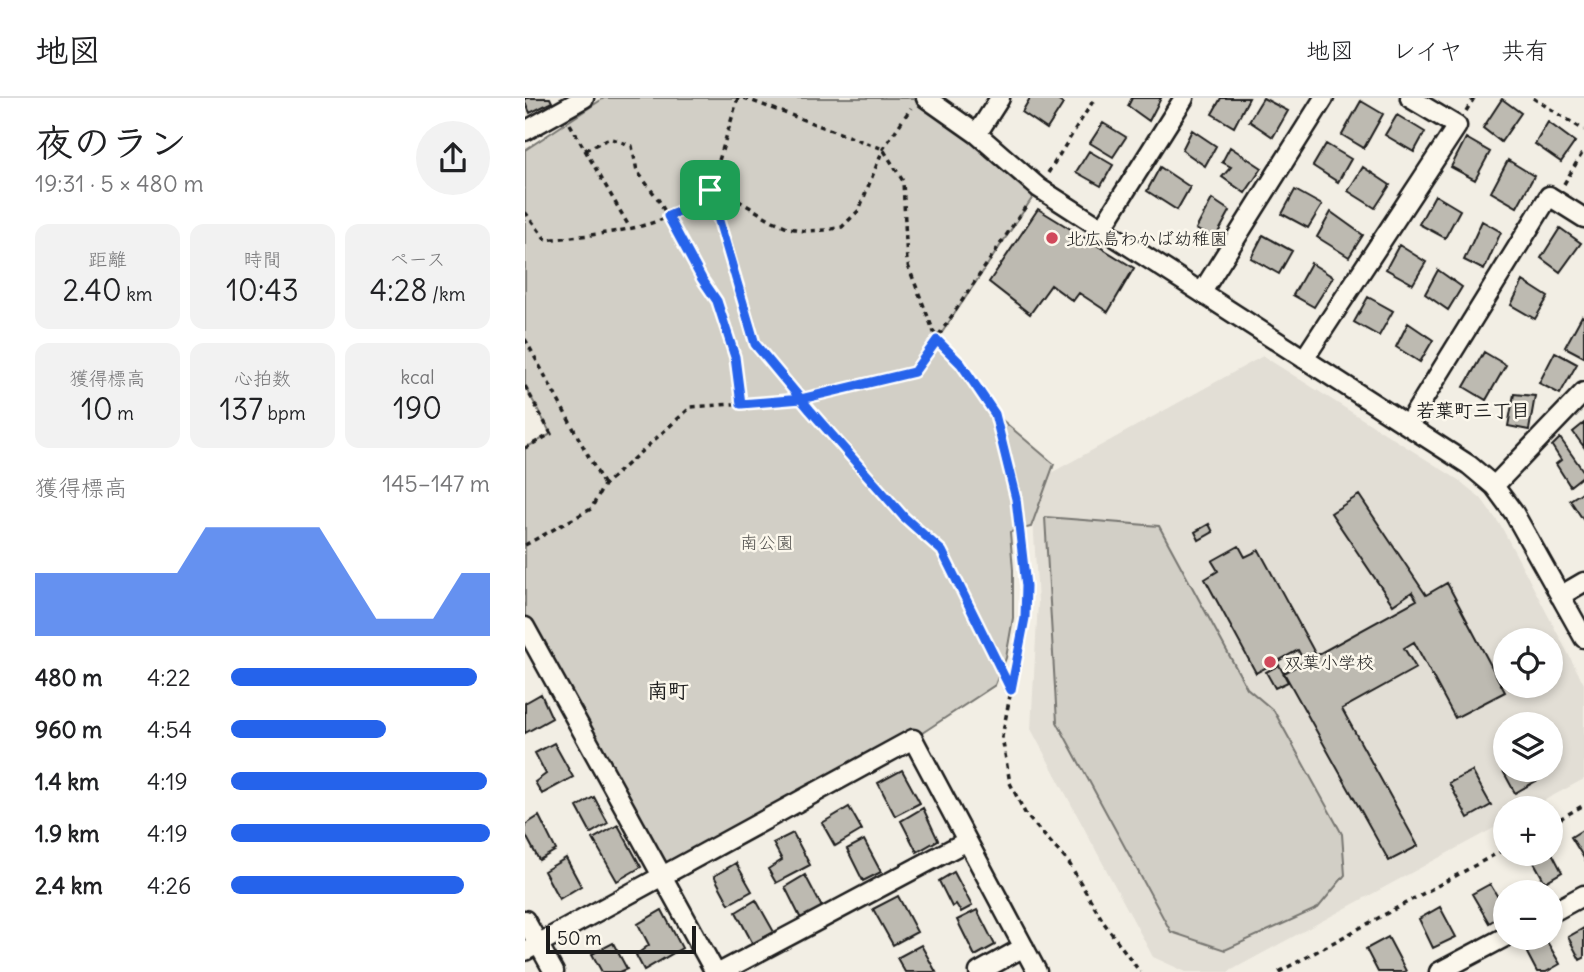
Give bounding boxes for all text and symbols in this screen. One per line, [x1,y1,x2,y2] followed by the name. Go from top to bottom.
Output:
[35,29,101,71] text: 地図
[1306,35,1354,65] text: 地図
[1392,35,1463,65] text: レイヤ
[1501,35,1549,65] text: 共有
[35,119,187,166] text: 夜のラン
[416,121,490,195] button: share
[680,160,740,220] pin
[35,169,204,198] text: 19:31 · 5 × 480 m
[691,171,729,209] icon: arrive
[1066,227,1228,250] place label: 北広島わかば幼稚園
[1044,230,1060,246] marker: 北広島わかば幼稚園
[88,247,127,271] text: 距離
[243,247,282,271] text: 時間
[390,247,445,271] text: ペース
[62,271,122,309] text: 2.40
[226,271,299,309] text: 10:43
[370,271,428,309] text: 4:28
[122,282,153,306] text: km
[428,282,465,306] text: /km
[400,365,435,389] text: kcal
[69,366,146,390] text: 獲得標高
[234,366,291,390] text: 心拍数
[393,389,442,427] text: 190
[81,390,113,428] text: 10
[219,390,263,428] text: 137
[1416,398,1530,422] district label: 若葉町三丁目
[113,401,134,425] text: m
[263,401,306,425] text: bpm
[382,469,490,498] text: 145–147 m
[35,473,127,502] text: 獲得標高
[740,531,794,554] park label: 南公園
[1493,628,1563,950] map controls
[1493,628,1563,698] button: locate
[1284,651,1374,674] place label: 双葉小学校
[1262,654,1278,670] marker: 双葉小学校
[35,663,102,692] text: 480 m
[147,663,191,692] text: 4:22
[647,677,689,704] district label: 南町
[1493,712,1563,782] button: layers
[35,715,102,744] text: 960 m
[147,715,192,744] text: 4:54
[35,767,99,796] text: 1.4 km
[147,767,188,796] text: 4:19
[1493,796,1563,866] button: +
[35,819,100,848] text: 1.9 km
[147,819,188,848] text: 4:19
[35,871,103,900] text: 2.4 km
[147,871,191,900] text: 4:26
[1493,880,1563,950] button: −
[546,923,697,955] scale bar
[557,926,602,950] text: 50 m

